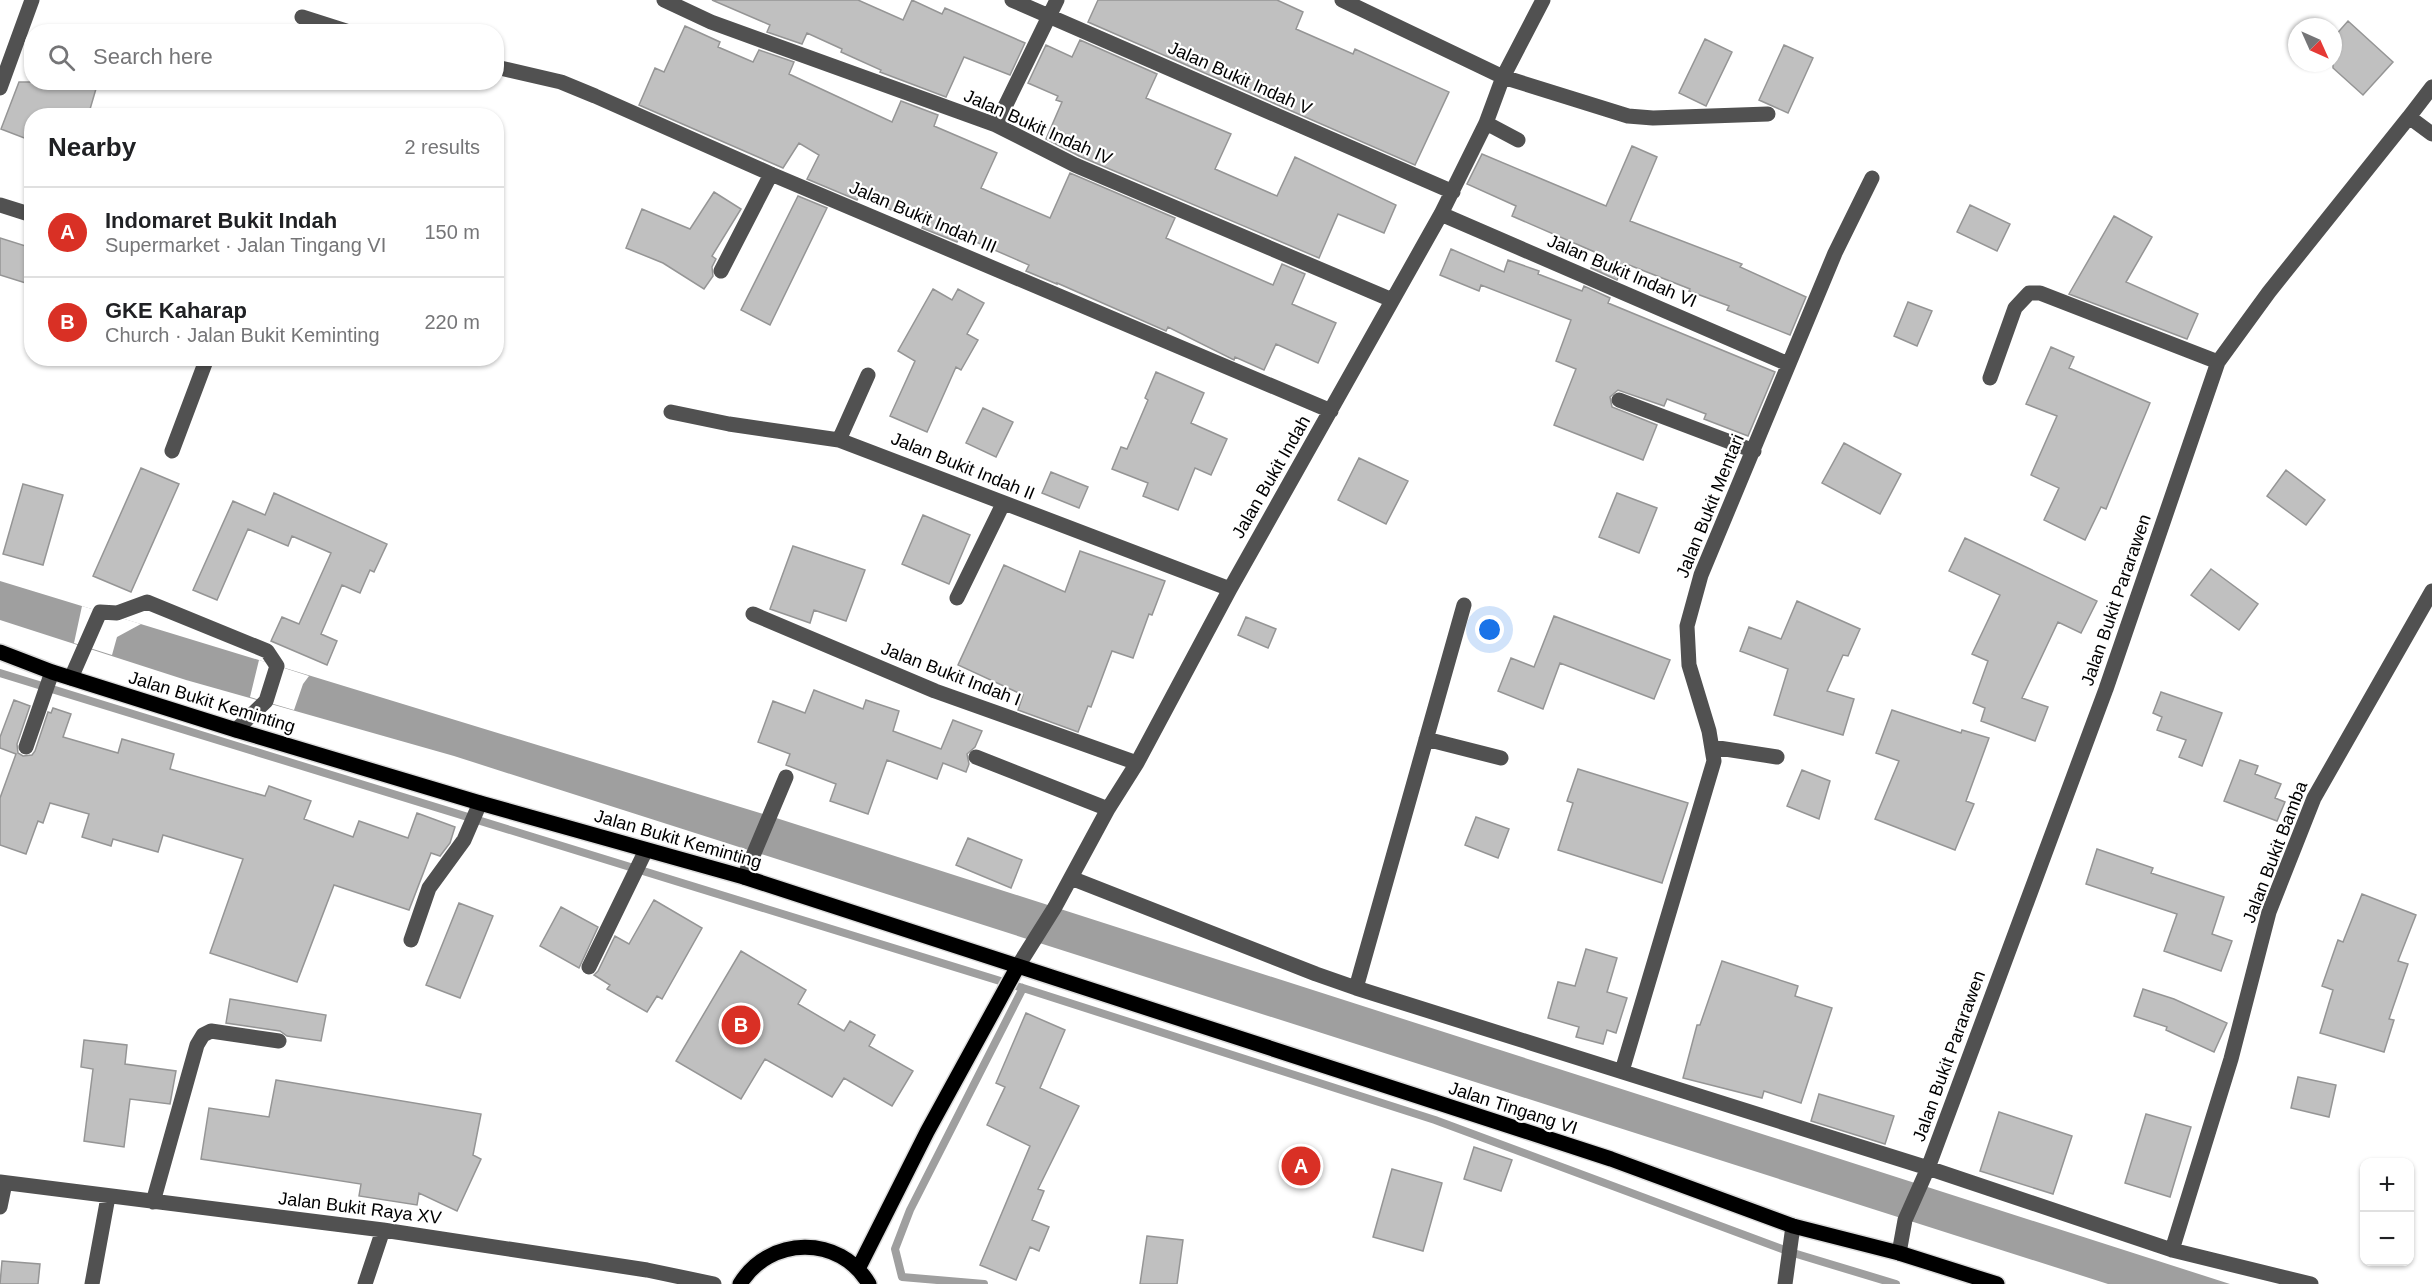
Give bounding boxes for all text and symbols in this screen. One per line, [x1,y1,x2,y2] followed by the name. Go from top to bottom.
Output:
[2288,18,2342,72] north arrow
[24,24,504,90] search box
[1165,37,1315,119] street label: Jalan Bukit Indah V
[45,41,78,74] icon: search
[93,44,213,69] text: Search here
[961,85,1115,169] street label: Jalan Bukit Indah IV
[48,132,136,162] text: Nearby
[404,136,480,158] text: 2 results
[846,177,1000,257] street label: Jalan Bukit Indah III
[105,208,337,233] text: Indomaret Bukit Indah
[60,221,75,243] text: A
[424,221,480,243] text: 150 m
[1544,231,1700,311] street label: Jalan Bukit Indah VI
[105,234,386,256] text: Supermarket · Jalan Tingang VI
[105,298,247,323] text: GKE Kaharap
[60,311,75,333] text: B
[424,311,480,333] text: 220 m
[105,324,380,346] text: Church · Jalan Bukit Keminting
[1228,412,1314,542] street label: Jalan Bukit Indah
[888,428,1038,504] street label: Jalan Bukit Indah II
[1672,431,1748,581] street label: Jalan Bukit Mentari
[2077,512,2155,688] street label: Jalan Bukit Pararawen
[1475,615,1504,644] your location
[878,638,1024,710] street label: Jalan Bukit Indah I
[126,667,298,737] street label: Jalan Bukit Keminting
[2239,777,2312,926] street label: Jalan Bukit Bamba
[592,806,764,872] street label: Jalan Bukit Keminting
[1909,968,1989,1144] street label: Jalan Bukit Pararawen
[722,1002,760,1048] pin: B
[1446,1078,1580,1138] street label: Jalan Tingang VI
[1282,1144,1320,1188] pin: A
[2360,1158,2414,1266] map controls
[2360,1158,2414,1212] button: +
[277,1188,443,1228] street label: Jalan Bukit Raya XV
[2360,1212,2414,1266] button: −

